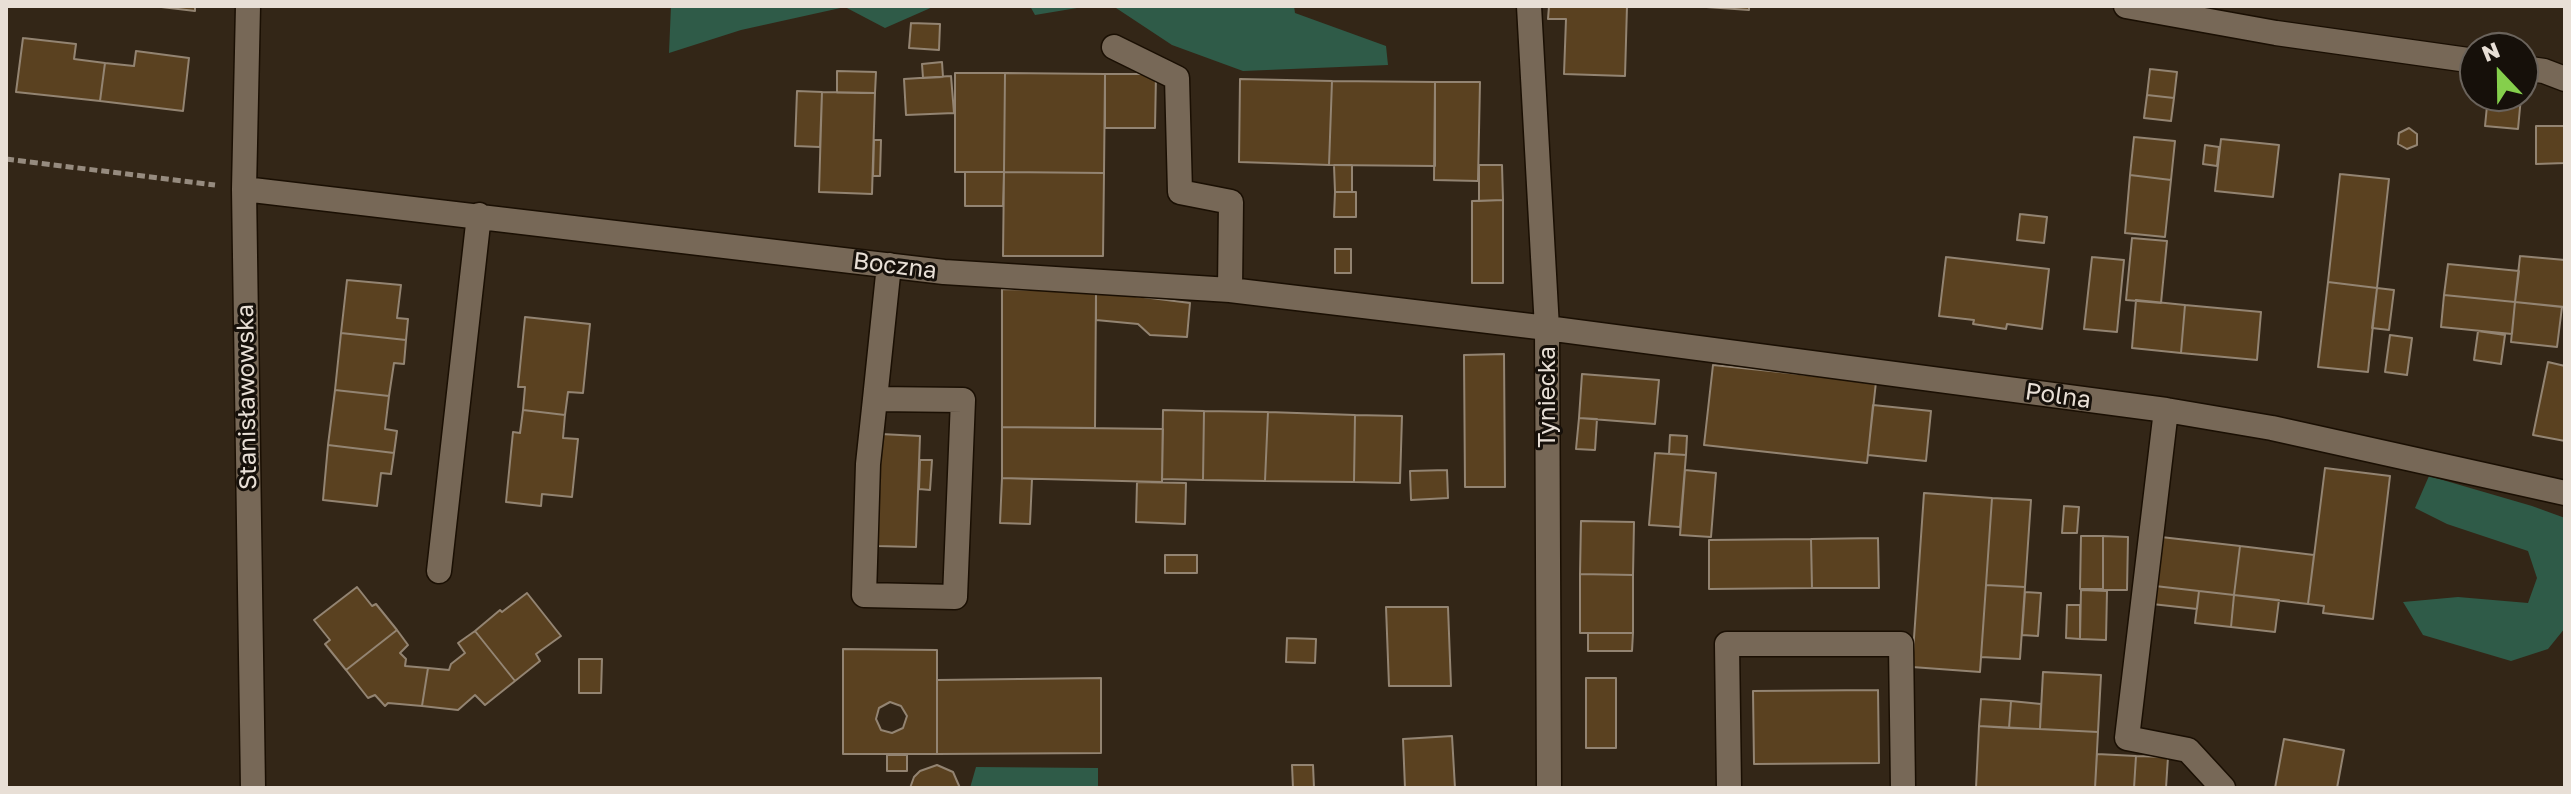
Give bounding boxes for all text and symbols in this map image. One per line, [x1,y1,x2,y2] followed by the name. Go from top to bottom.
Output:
[2459,32,2539,112] north arrow
[2478,35,2503,67] text: N
[851,247,939,285] street label: Boczna
[231,304,263,490] street label: Stanisławowska
[1533,346,1561,448] street label: Tyniecka
[2023,377,2093,415] street label: Polna

